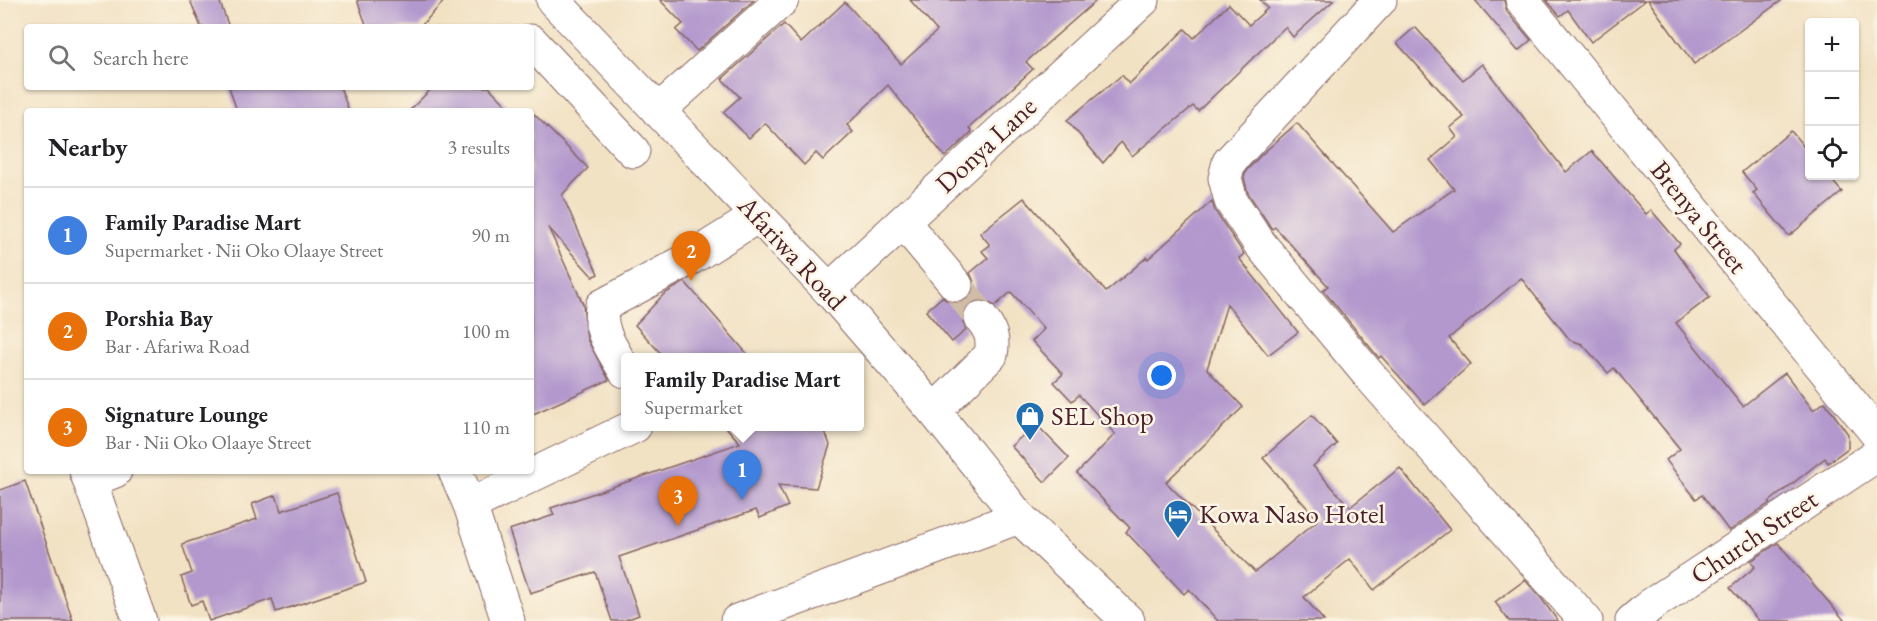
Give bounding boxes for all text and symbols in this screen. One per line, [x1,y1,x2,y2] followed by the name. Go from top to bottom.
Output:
[1805,18,1859,180] map controls
[1805,18,1859,72] button: +
[24,24,534,90] search box
[45,41,78,74] icon: search
[93,43,188,72] text: Search here
[1805,72,1859,126] button: −
[928,89,1044,200] street label: Donya Lane
[1805,126,1859,180] button: locate
[48,130,128,164] text: Nearby
[447,134,510,160] text: 3 results
[1643,153,1756,281] street label: Brenya Street
[730,187,854,317] street label: Afariwa Road
[105,208,301,237] text: Family Paradise Mart
[62,222,73,248] text: 1
[471,222,510,248] text: 90 m
[672,232,710,281] pin: 2
[105,237,383,263] text: Supermarket · Nii Oko Olaaye Street
[105,304,213,333] text: Porshia Bay
[62,318,73,344] text: 2
[462,318,510,344] text: 100 m
[105,333,250,359] text: Bar · Afariwa Road
[621,353,864,431] popup
[1147,361,1176,390] your location
[644,365,841,394] text: Family Paradise Mart
[644,394,743,420] text: Supermarket
[1051,398,1154,433] place label: SEL Shop
[105,400,268,429] text: Signature Lounge
[1014,400,1046,442] shop icon: SEL Shop
[62,414,73,440] text: 3
[462,414,510,440] text: 110 m
[105,429,311,455] text: Bar · Nii Oko Olaaye Street
[722,450,762,500] pin: 1
[658,476,698,526] pin: 3
[1683,481,1824,592] street label: Church Street
[1199,496,1385,531] place label: Kowa Naso Hotel
[1162,498,1194,540] hotel icon: Kowa Naso Hotel

